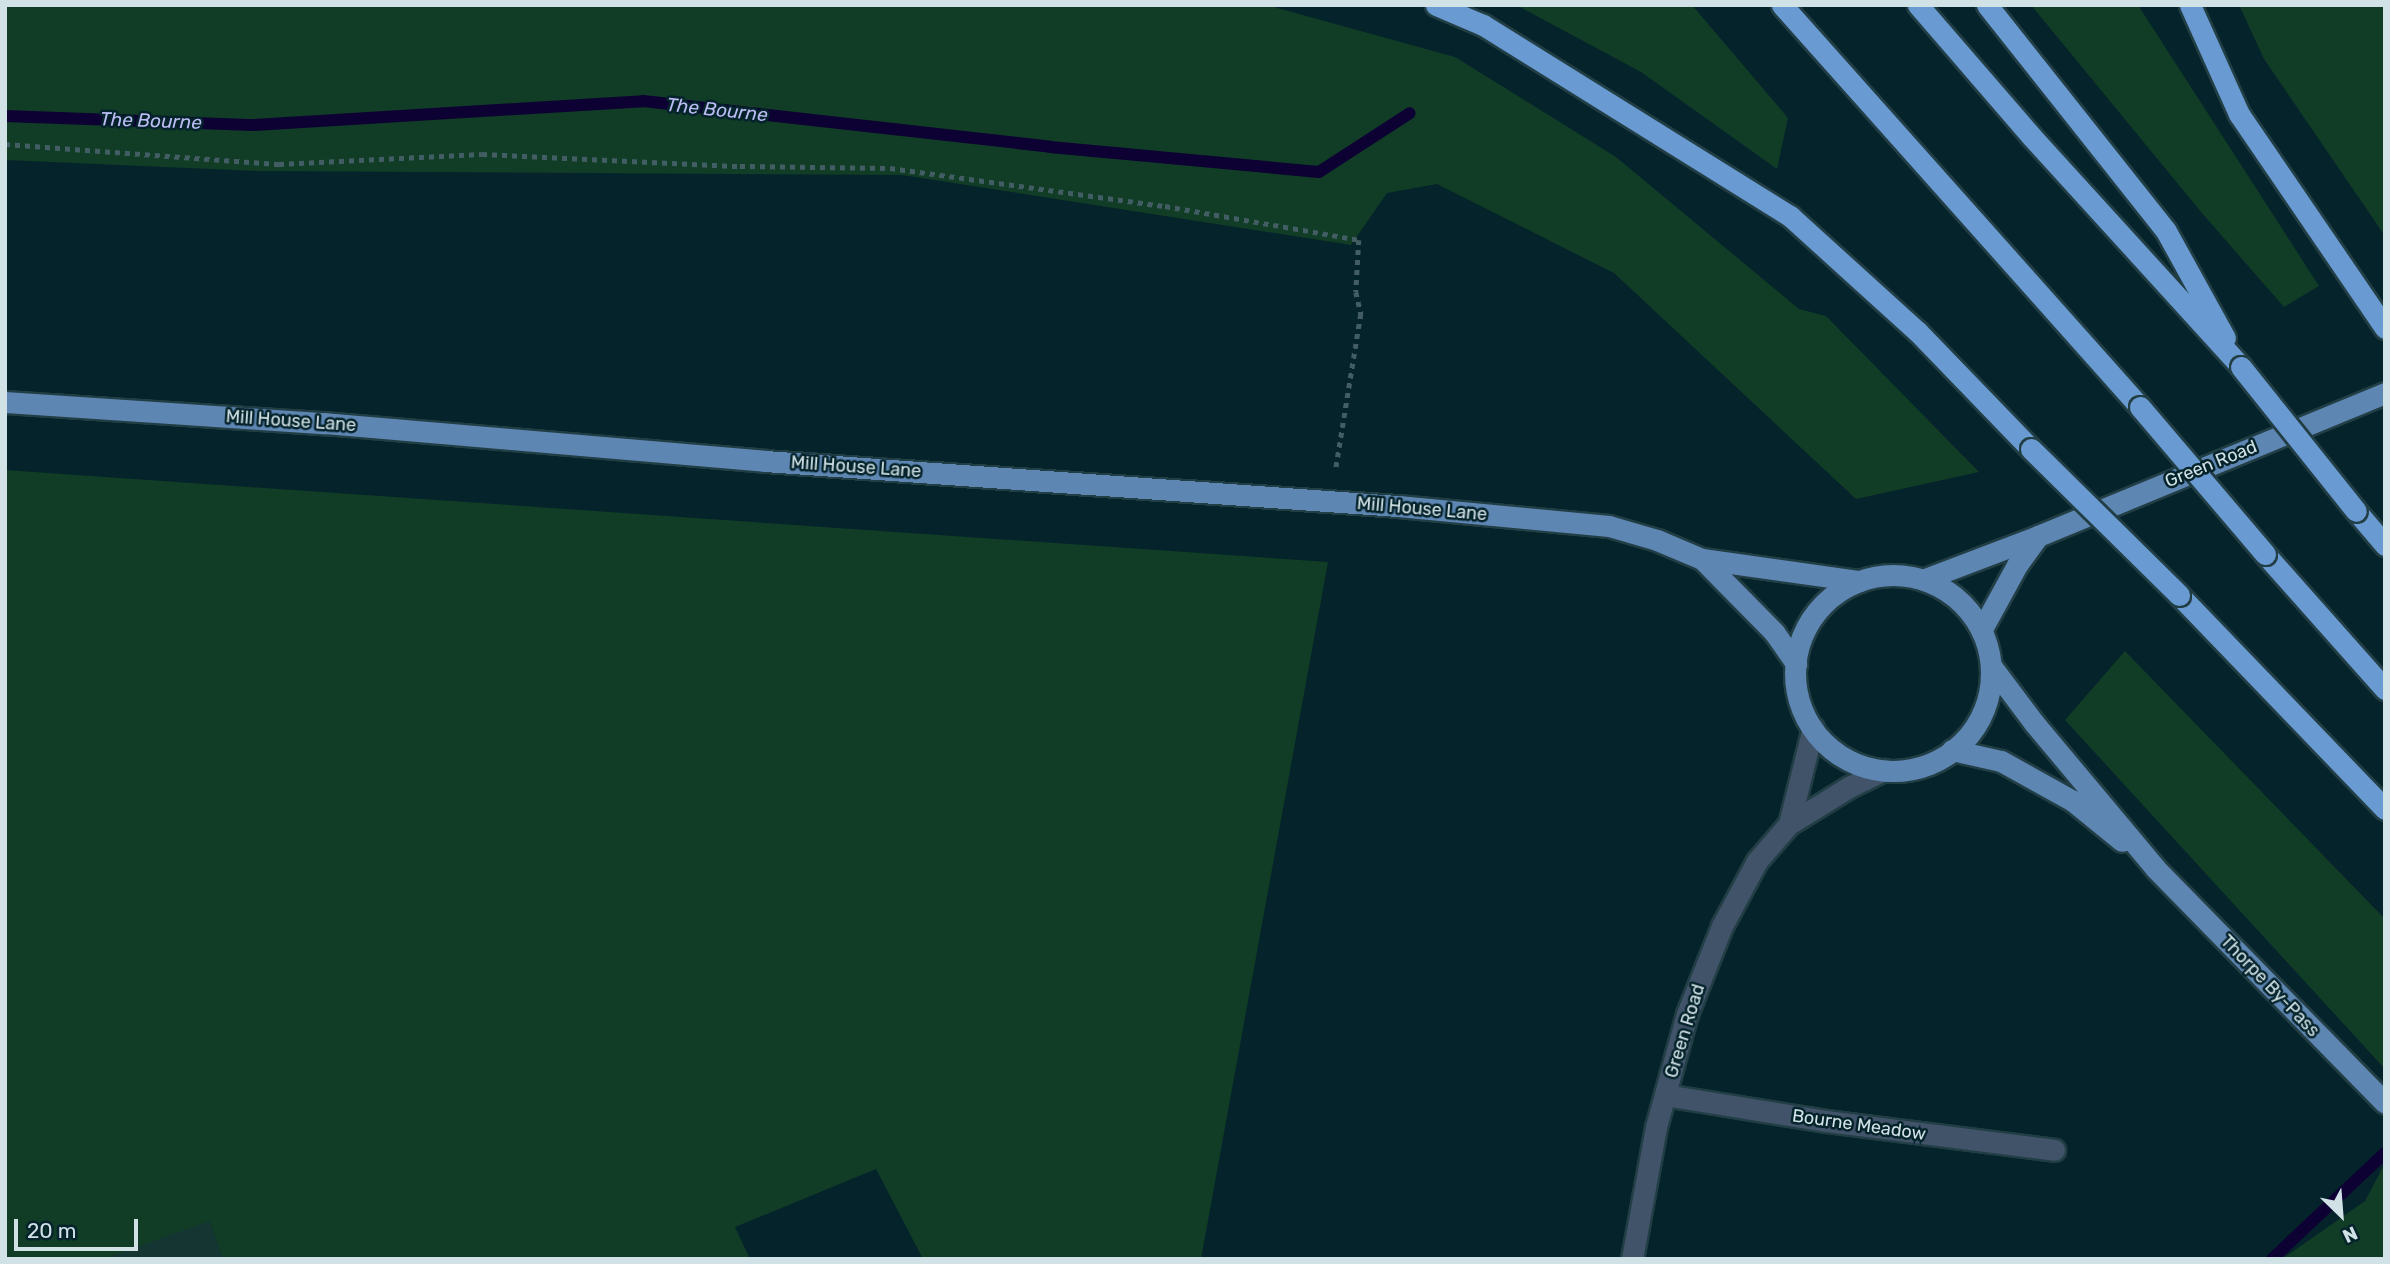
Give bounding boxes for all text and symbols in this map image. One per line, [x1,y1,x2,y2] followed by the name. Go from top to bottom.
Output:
[665,93,769,127] water label: The Bourne
[100,108,202,134] water label: The Bourne
[225,406,357,436] street label: Mill House Lane
[2162,436,2260,492] street label: Green Road
[790,452,922,482] street label: Mill House Lane
[1356,493,1488,525] street label: Mill House Lane
[2216,931,2324,1041] street label: Thorpe By-Pass
[1660,981,1710,1081] street label: Green Road
[1791,1105,1927,1145] street label: Bourne Meadow
[2306,1180,2376,1250] north arrow
[18,1204,142,1248] scale bar
[27,1218,76,1243] text: 20 m
[2339,1221,2361,1248] text: N

